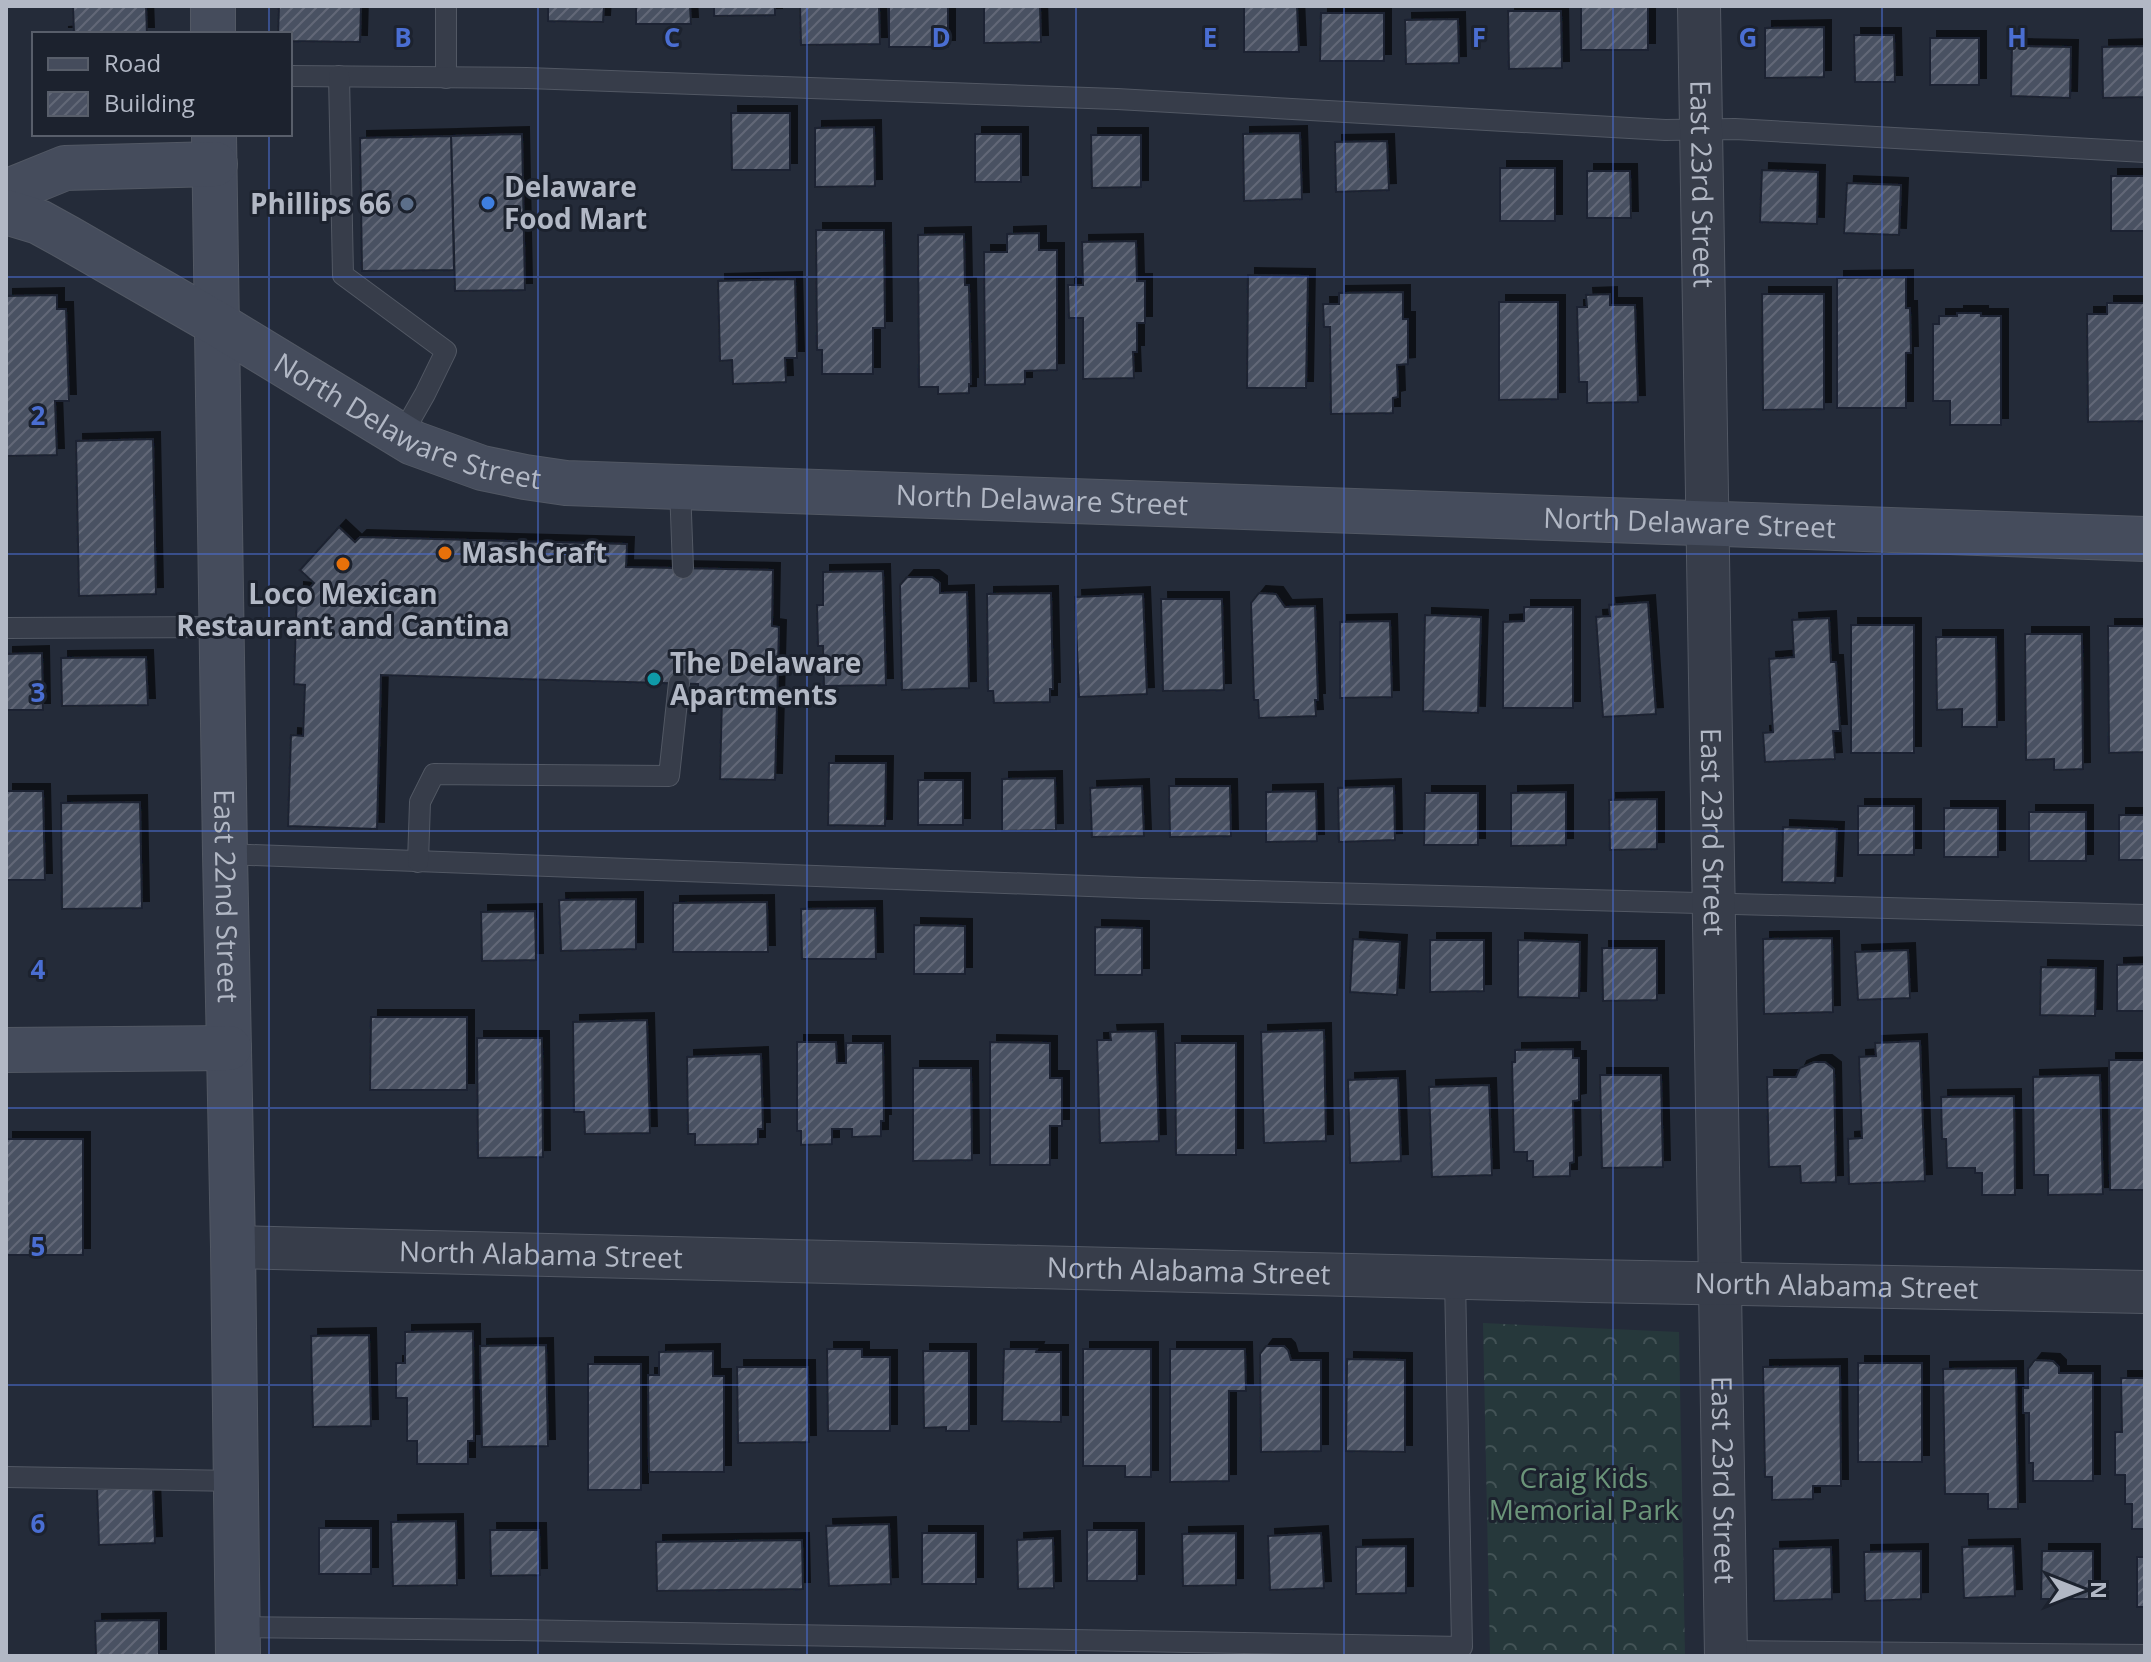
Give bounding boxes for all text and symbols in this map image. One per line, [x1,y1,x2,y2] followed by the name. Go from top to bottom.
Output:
[394,19,412,55] text: B
[664,19,680,55] text: C
[931,19,951,55] text: D
[1203,19,1217,55] text: E
[1472,19,1486,55] text: F
[1739,19,1757,55] text: G
[2007,19,2027,55] text: H
[32,32,292,136] legend
[104,46,161,79] text: Road
[1682,80,1724,288] street label: East 23rd Street
[104,86,195,119] text: Building
[504,167,647,237] place label: Delaware Food Mart
[250,184,391,222] place label: Phillips 66
[479,194,497,212] marker: Delaware Food Mart
[398,195,416,213] marker: Phillips 66
[268,343,544,497] street label: North Delaware Street
[31,397,46,433] text: 2
[895,475,1189,523] street label: North Delaware Street
[1543,498,1836,546] street label: North Delaware Street
[461,533,607,571] place label: MashCraft
[436,544,454,562] marker: MashCraft
[334,555,352,573] marker: Loco Mexican Restaurant and Cantina
[176,574,510,644] place label: Loco Mexican Restaurant and Cantina
[670,643,861,713] place label: The Delaware Apartments
[645,670,663,688] marker: The Delaware Apartments
[31,674,45,710] text: 3
[1693,728,1734,936] street label: East 23rd Street
[206,789,248,1003] street label: East 22nd Street
[31,951,46,987] text: 4
[31,1228,45,1264] text: 5
[399,1231,683,1276] street label: North Alabama Street
[1046,1247,1331,1292] street label: North Alabama Street
[1694,1263,1979,1307] street label: North Alabama Street
[1703,1376,1745,1584] street label: East 23rd Street
[1489,1458,1680,1528] park label: Craig Kids Memorial Park
[31,1505,46,1541] text: 6
[2039,1550,2119,1630] north arrow
[2085,1581,2115,1599] text: N

